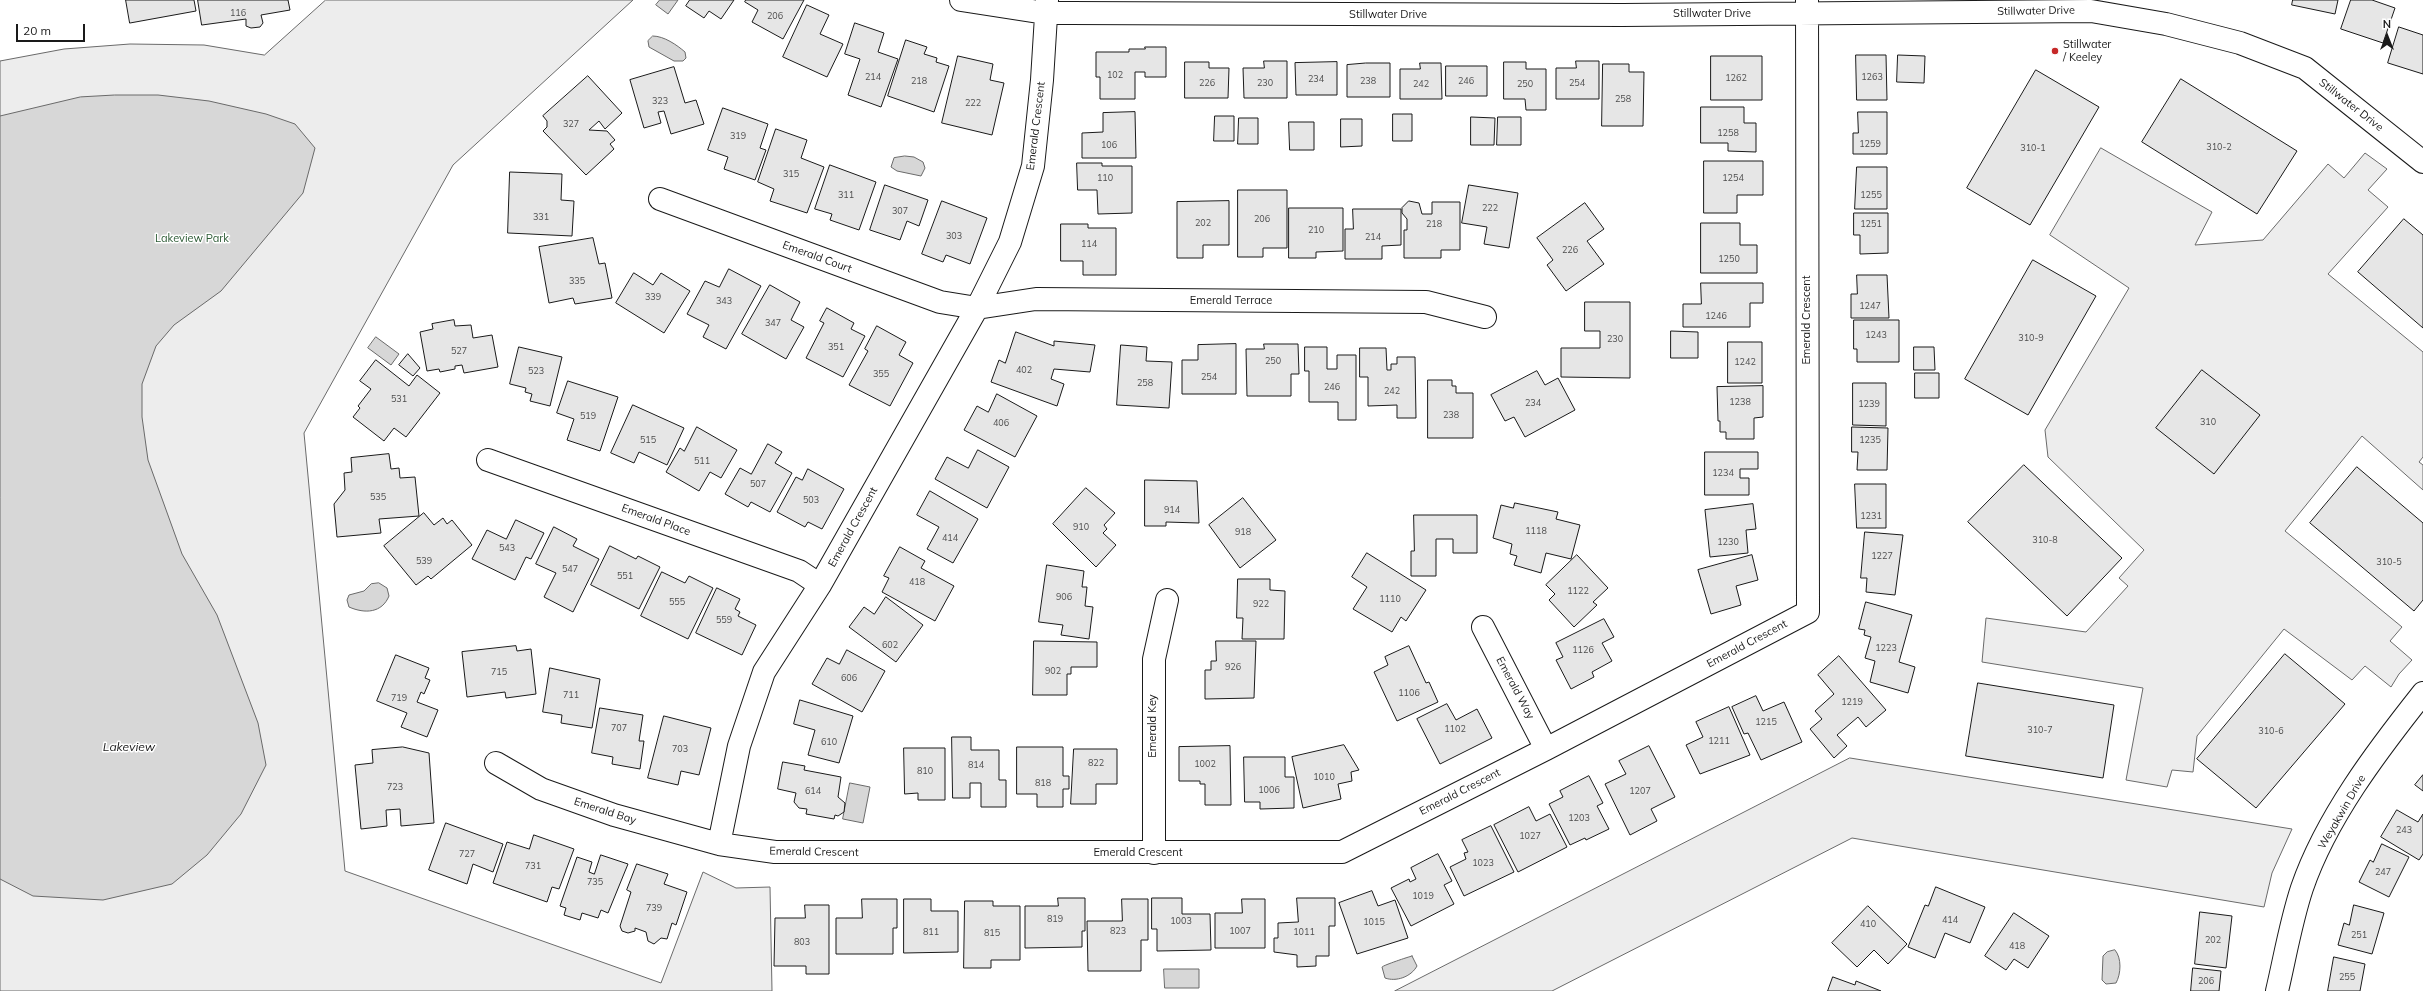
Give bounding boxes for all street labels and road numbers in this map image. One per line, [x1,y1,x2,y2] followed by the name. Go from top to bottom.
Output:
[1997,4,2075,18] street label: Stillwater Drive
[1673,7,1751,21] street label: Stillwater Drive
[1349,8,1427,22] street label: Stillwater Drive
[2316,76,2386,134] street label: Stillwater Drive
[1024,81,1048,171] street label: Emerald Crescent
[781,238,853,276] street label: Emerald Court
[1800,275,1814,365] street label: Emerald Crescent
[1190,294,1272,308] street label: Emerald Terrace
[826,485,880,569] street label: Emerald Crescent
[620,501,692,539] street label: Emerald Place
[1705,617,1789,671] street label: Emerald Crescent
[1493,655,1537,721] street label: Emerald Way
[1146,694,1160,758] street label: Emerald Key
[1417,766,1503,818] street label: Emerald Crescent
[2315,773,2369,851] street label: Weyakwin Drive
[572,795,638,827] street label: Emerald Bay
[769,845,859,859] street label: Emerald Crescent
[1093,846,1183,860] street label: Emerald Crescent

